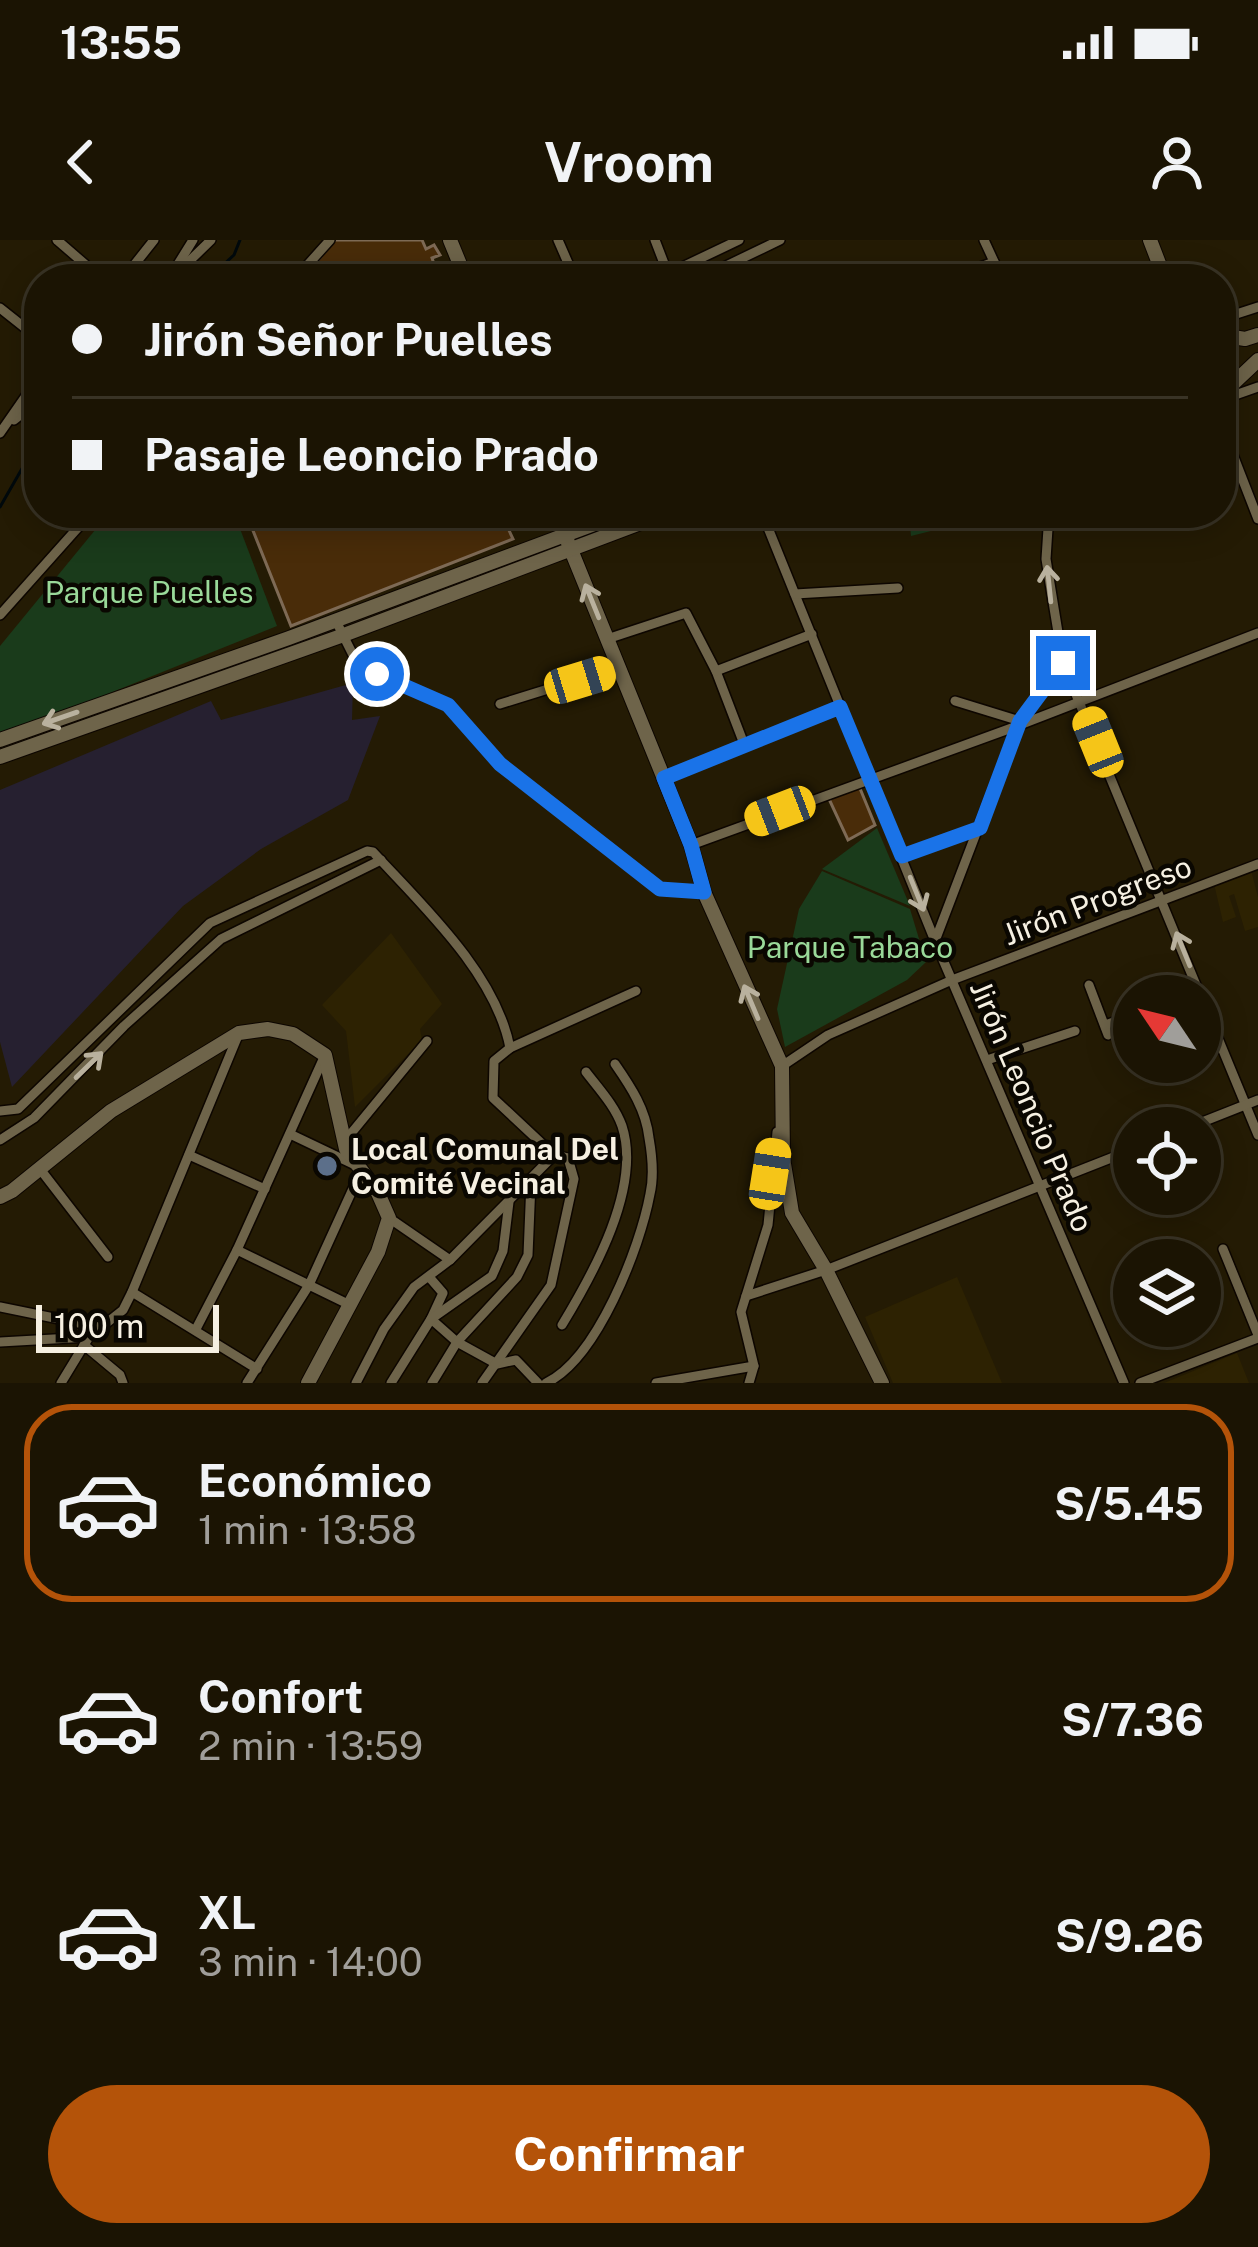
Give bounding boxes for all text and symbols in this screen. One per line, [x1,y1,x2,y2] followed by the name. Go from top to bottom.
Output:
[60,16,182,69] text: 13:55
[48,129,114,195] icon: back
[1144,129,1210,195] icon: person
[544,131,714,194] text: Vroom
[144,313,553,366] text: Jirón Señor Puelles
[144,428,599,481] text: Pasaje Leoncio Prado
[1037,566,1060,605] one-way arrow
[45,574,253,610] park label: Parque Puelles
[580,583,601,620] one-way arrow
[1036,636,1090,690] route end
[350,647,404,701] route start
[540,652,620,708] car
[1068,702,1128,782] car
[43,709,80,730] one-way arrow
[740,781,820,841] car
[998,848,1196,952] street label: Jirón Progreso
[908,874,929,911] one-way arrow
[747,929,953,965] park label: Parque Tabaco
[1170,931,1192,968] one-way arrow
[963,975,1101,1237] street label: Jirón Leoncio Prado
[1113,975,1221,1083] north arrow
[1113,975,1221,1347] map controls
[739,985,761,1021] one-way arrow
[73,1051,103,1079] one-way arrow
[1113,1107,1221,1215] button: locate
[351,1131,619,1201] place label: Local Comunal Del Comité Vecinal
[747,1136,793,1212] car
[314,1153,340,1179] marker: Local Comunal Del Comité Vecinal
[1113,1239,1221,1347] button: layers
[36,1299,219,1352] scale bar
[54,1307,144,1345] text: 100 m
[54,1449,162,1557] icon: car
[198,1454,432,1507] text: Económico
[1054,1477,1204,1530] text: S/5.45
[198,1507,417,1553] text: 1 min · 13:58
[54,1665,162,1773] icon: car
[198,1670,363,1723] text: Confort
[1061,1693,1204,1746] text: S/7.36
[198,1723,423,1769] text: 2 min · 13:59
[54,1881,162,1989] icon: car
[198,1886,256,1939] text: XL
[1055,1909,1204,1962] text: S/9.26
[198,1939,423,1985] text: 3 min · 14:00
[48,2085,1210,2223] button: Confirmar

